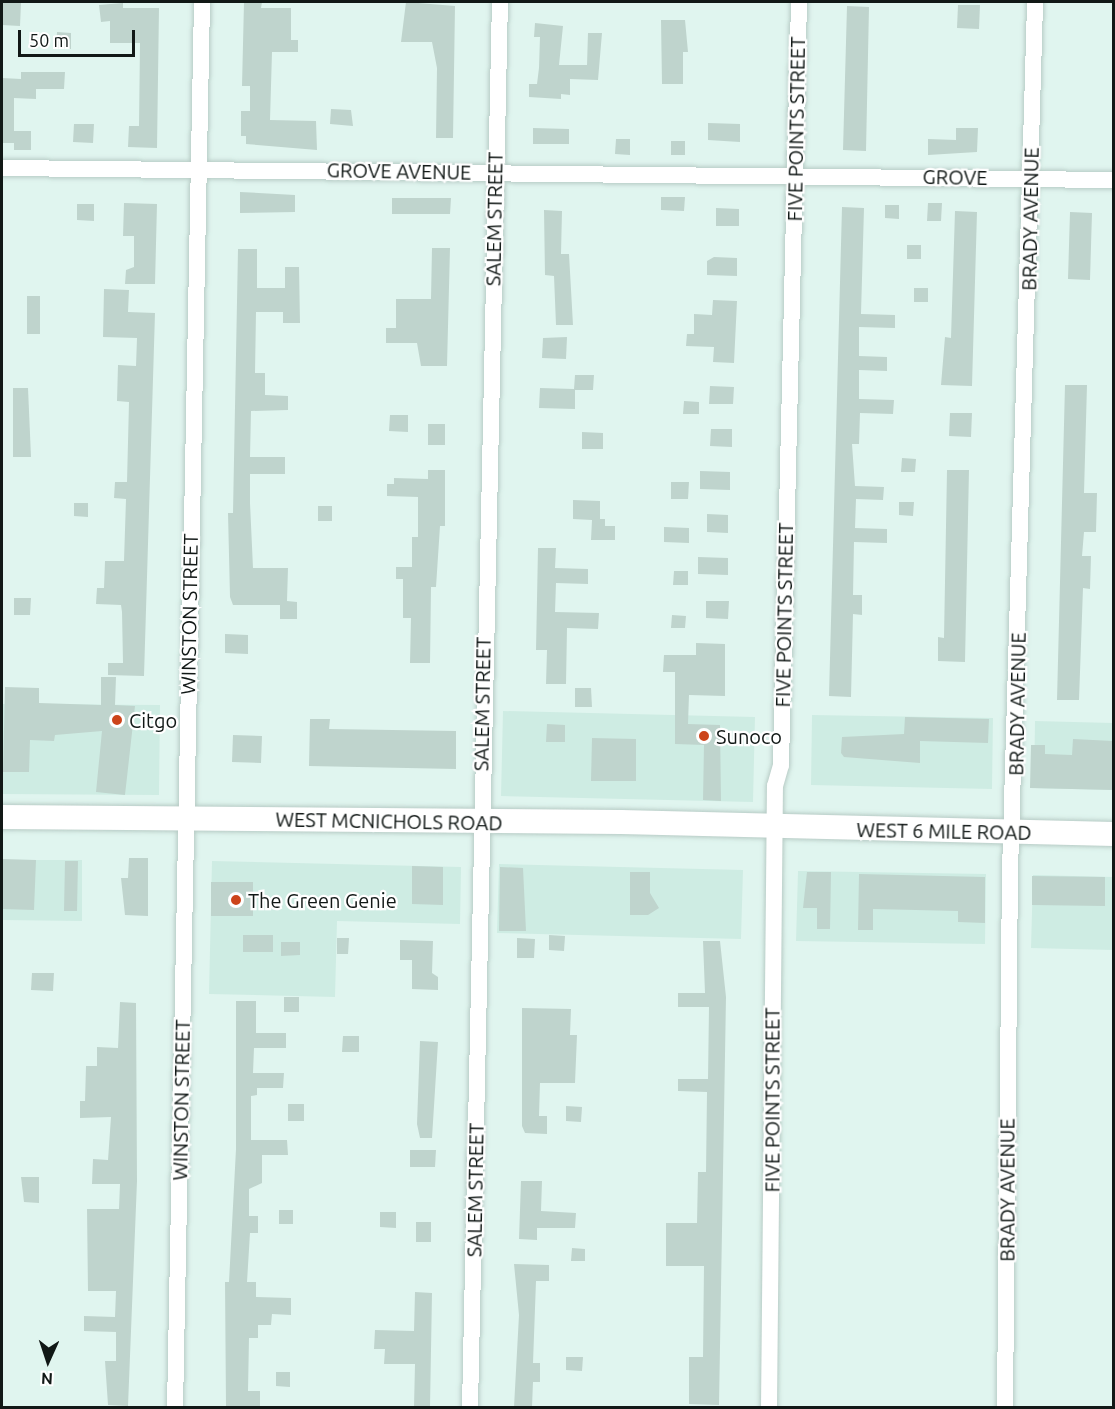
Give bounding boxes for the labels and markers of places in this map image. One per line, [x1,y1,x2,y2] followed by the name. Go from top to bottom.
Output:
[129,708,177,732] place label: Citgo
[110,713,124,727] marker: Citgo
[716,724,782,748] place label: Sunoco
[697,729,711,743] marker: Sunoco
[248,888,397,912] place label: The Green Genie
[229,893,243,907] marker: The Green Genie

